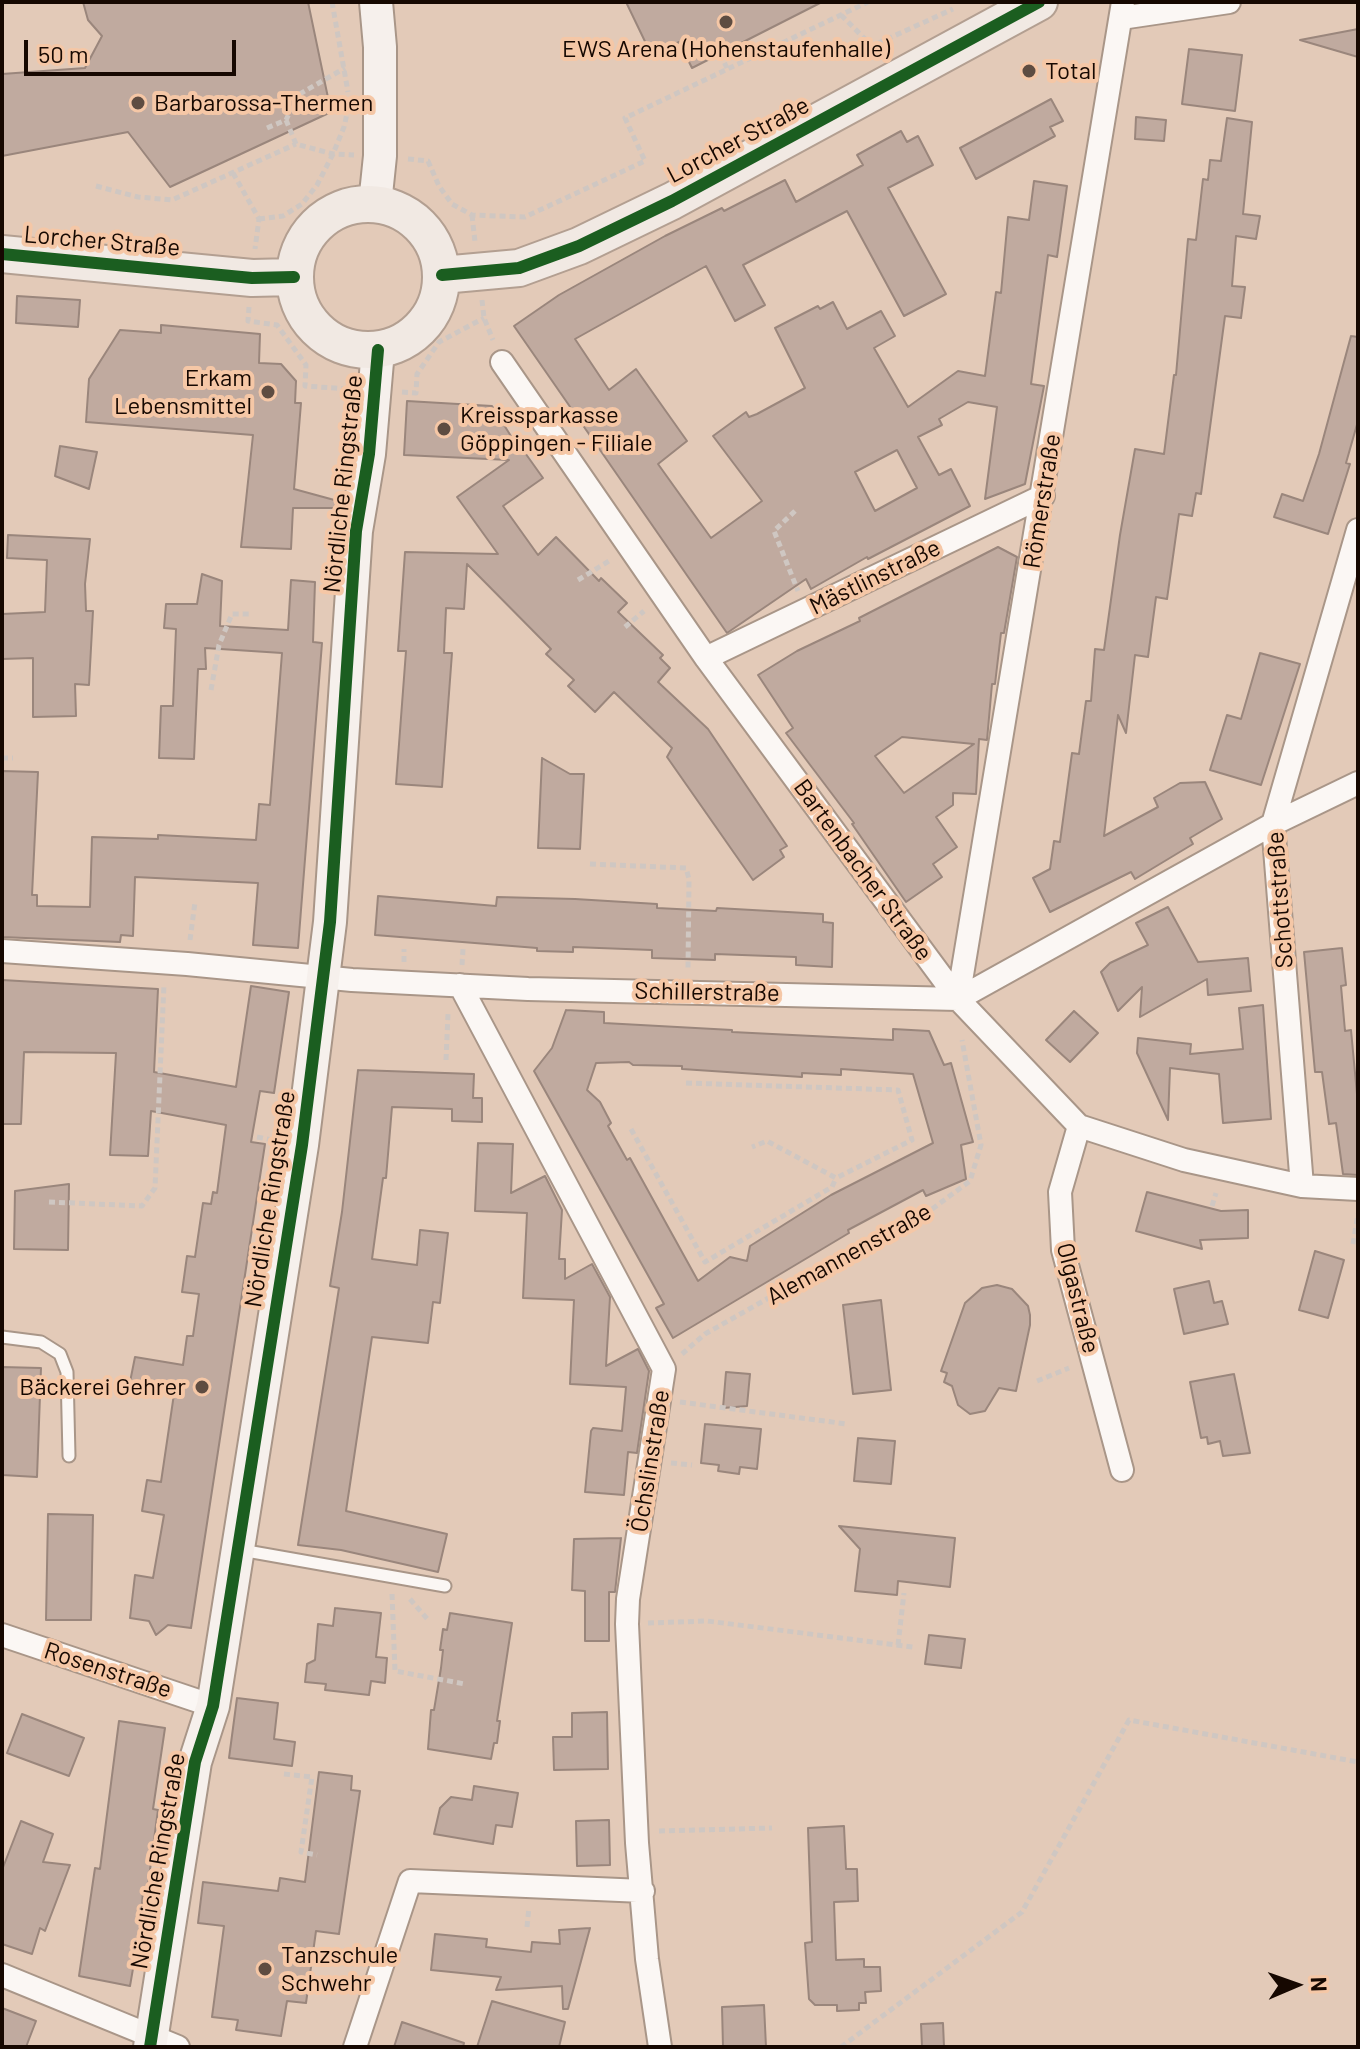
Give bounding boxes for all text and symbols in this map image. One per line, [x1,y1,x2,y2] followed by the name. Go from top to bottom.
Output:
[717,13,735,31] marker: EWS Arena (Hohenstaufenhalle)
[28,24,240,74] scale bar
[562,35,890,63] place label: EWS Arena (Hohenstaufenhalle)
[38,39,89,68] text: 50 m
[1045,57,1096,85] place label: Total
[1020,62,1038,80] marker: Total
[154,89,373,117] place label: Barbarossa-Thermen
[662,90,814,190] street label: Lorcher Straße
[129,94,147,112] marker: Barbarossa-Thermen
[23,220,181,262] street label: Lorcher Straße
[114,364,252,420] place label: Erkam Lebensmittel
[317,374,369,594] street label: Nördliche Ringstraße
[259,383,277,401] marker: Erkam Lebensmittel
[460,401,653,457] place label: Kreissparkasse Göppingen - Filiale
[435,420,453,438] marker: Kreissparkasse Göppingen - Filiale
[1017,432,1067,570] street label: Römerstraße
[805,533,945,621] street label: Mästlinstraße
[788,774,938,966] street label: Bartenbacher Straße
[1261,831,1299,969] street label: Schottstraße
[634,976,780,1008] street label: Schillerstraße
[239,1089,301,1309] street label: Nördliche Ringstraße
[762,1197,936,1311] street label: Alemannenstraße
[1050,1240,1106,1356] street label: Olgastraße
[19,1373,186,1401] place label: Bäckerei Gehrer
[193,1378,211,1396] marker: Bäckerei Gehrer
[625,1388,675,1534] street label: Öchslinstraße
[41,1636,175,1704] street label: Rosenstraße
[125,1751,191,1971] street label: Nördliche Ringstraße
[281,1941,398,1997] place label: Tanzschule Schwehr
[1256,1945,1336,2025] north arrow
[256,1960,274,1978] marker: Tanzschule Schwehr
[1307,1976,1333,1992] text: N

